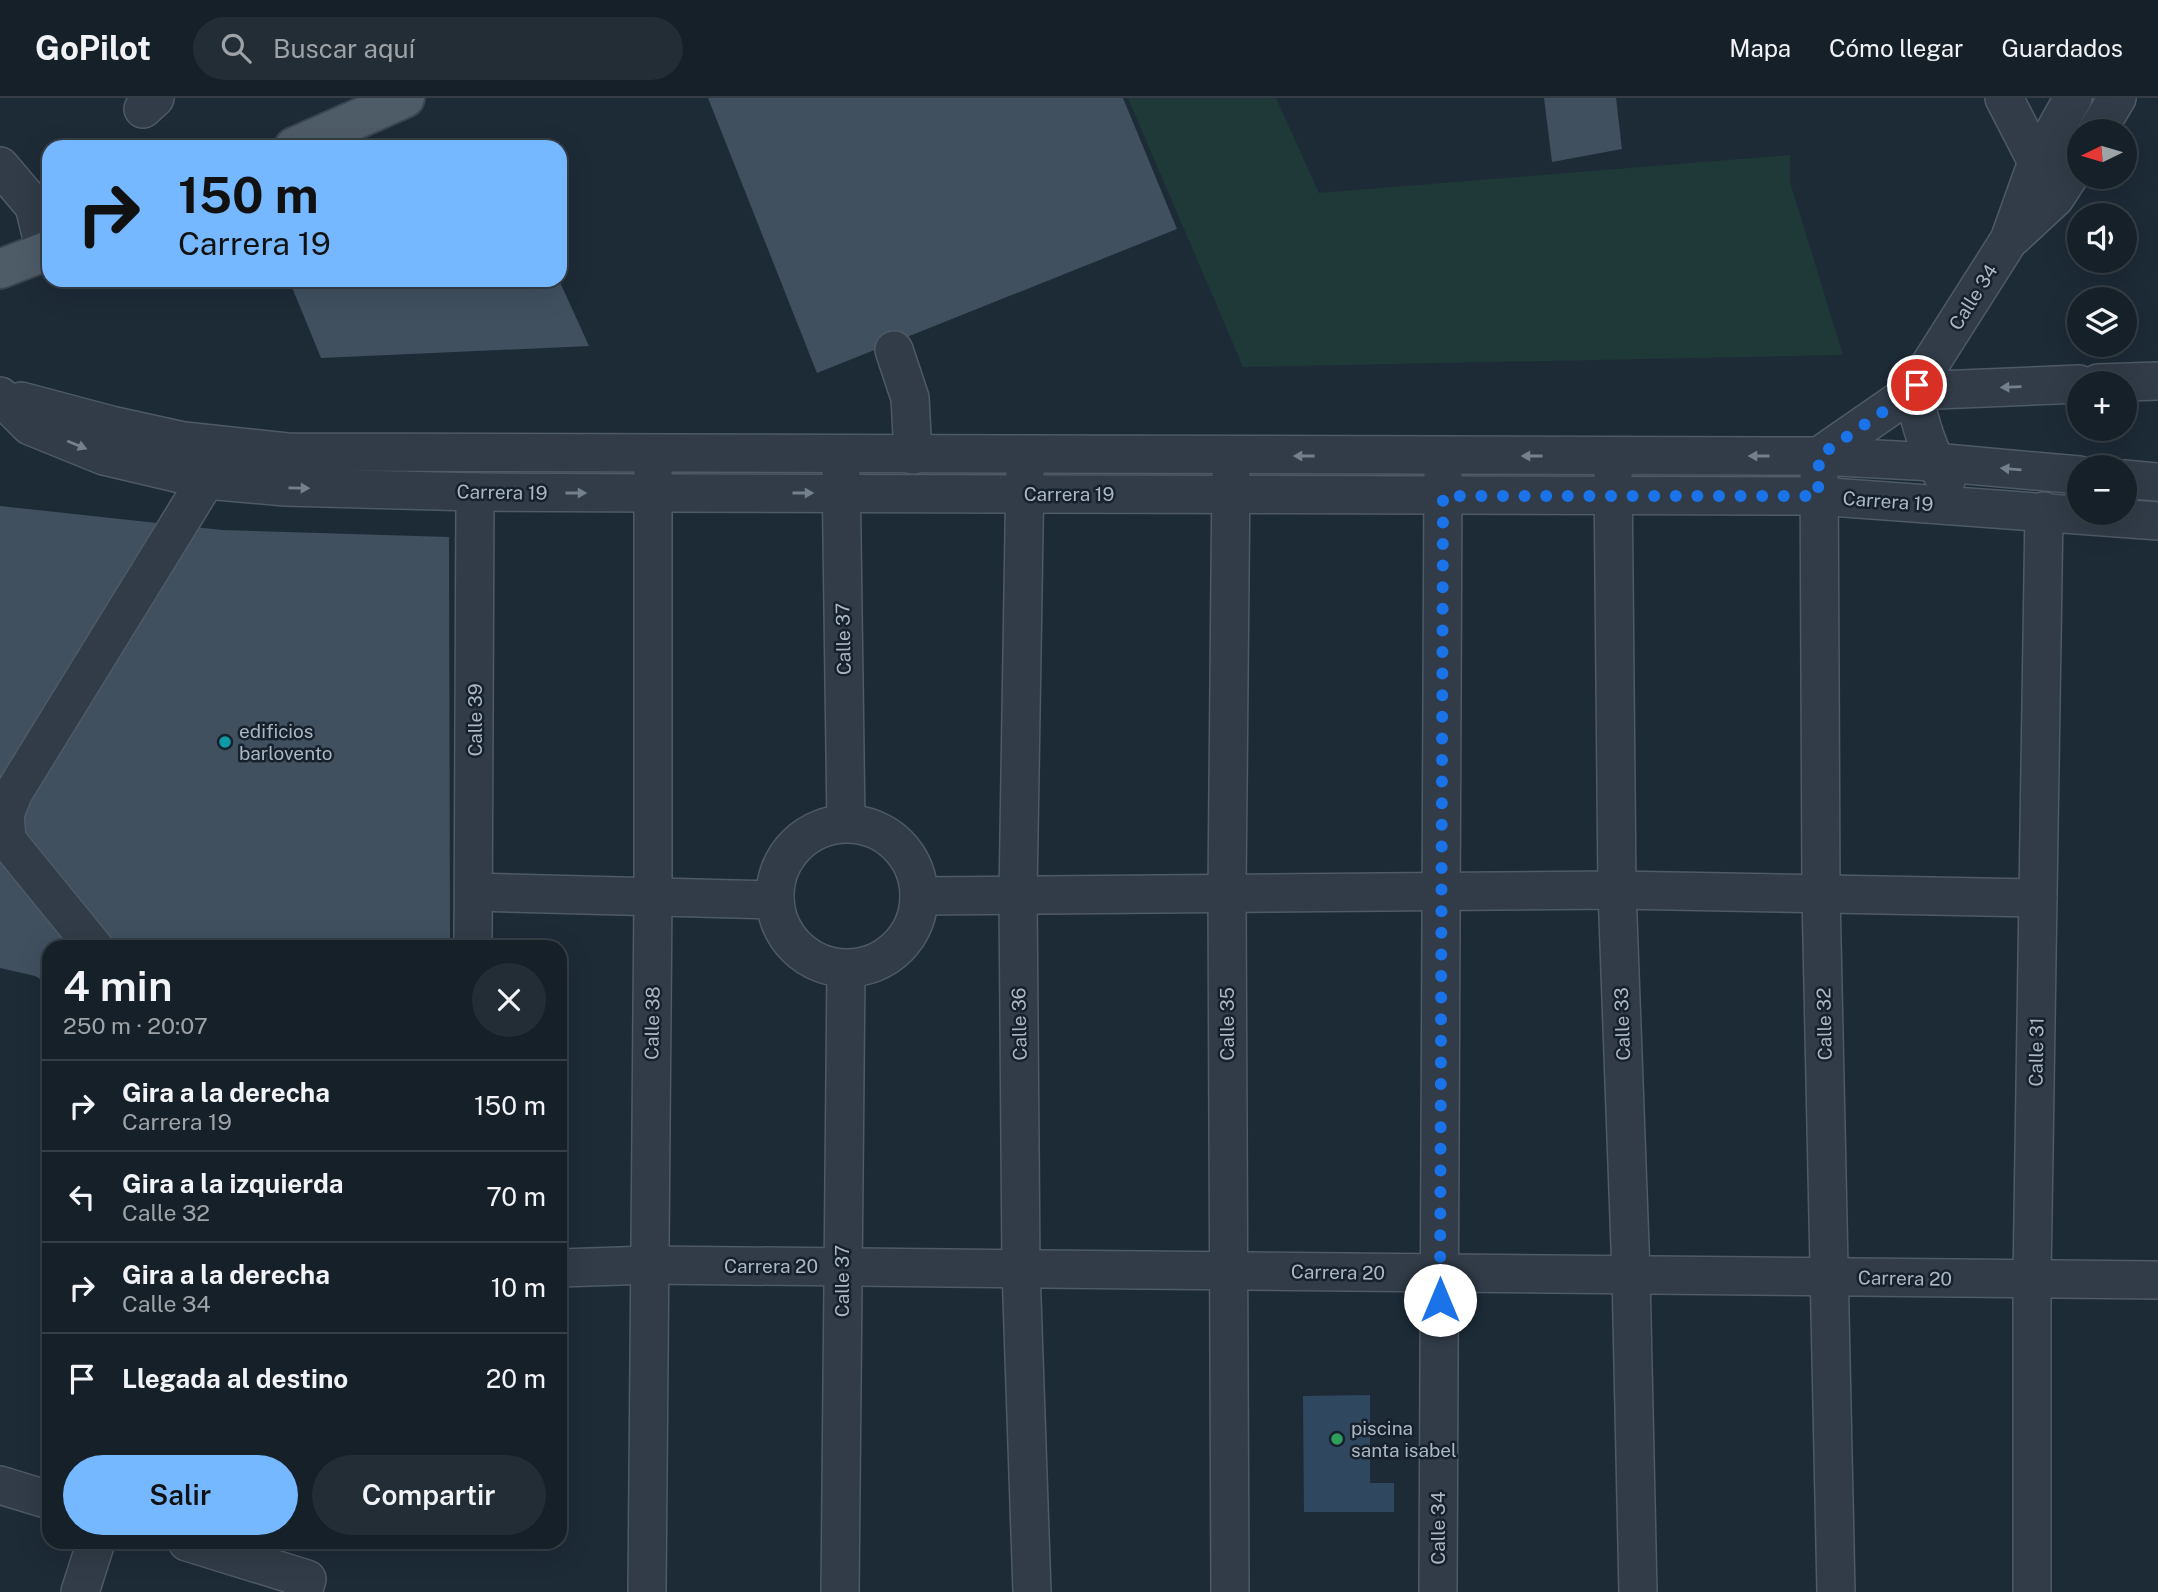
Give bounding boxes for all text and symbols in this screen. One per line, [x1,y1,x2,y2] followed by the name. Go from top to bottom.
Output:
[193,17,683,80] search box
[35,29,151,67] text: GoPilot
[217,29,255,67] icon: search
[273,33,415,64] text: Buscar aquí
[1729,34,1791,62] text: Mapa
[1829,34,1963,62] text: Cómo llegar
[2001,34,2123,62] text: Guardados
[2067,119,2137,189] north arrow
[2067,119,2137,525] map controls
[178,166,319,224] text: 150 m
[63,168,154,259] icon: right
[2067,203,2137,273] button: sound
[178,225,331,262] text: Carrera 19
[1944,260,2002,334] street label: Calle 34
[2067,287,2137,357] button: layers
[1887,355,1947,415] pin
[1898,366,1936,404] icon: arrive
[2067,371,2137,441] button: +
[2000,381,2022,392] one-way arrow
[67,439,87,451] one-way arrow
[1293,450,1315,462] one-way arrow
[1521,450,1543,462] one-way arrow
[1748,450,1770,462] one-way arrow
[2067,455,2137,525] button: −
[2000,463,2022,474] one-way arrow
[456,480,548,504] street label: Carrera 19
[288,482,310,494] one-way arrow
[1024,483,1114,505] street label: Carrera 19
[565,487,587,499] one-way arrow
[792,487,814,498] one-way arrow
[1842,487,1934,515] street label: Carrera 19
[831,603,855,675] street label: Calle 37
[464,683,486,757] street label: Calle 39
[239,720,333,764] place label: edificios barlovento
[217,734,233,750] marker: edificios barlovento
[63,961,172,1010] text: 4 min
[472,963,546,1037] button: close
[640,986,664,1060] street label: Calle 38
[1007,987,1031,1061] street label: Calle 36
[1216,987,1238,1061] street label: Calle 35
[1610,987,1634,1061] street label: Calle 33
[1812,987,1836,1061] street label: Calle 32
[63,1012,208,1039] text: 250 m · 20:07
[2024,1017,2048,1087] street label: Calle 31
[122,1077,330,1108] text: Gira a la derecha
[63,1087,101,1125] icon: right
[474,1090,546,1121] text: 150 m
[122,1108,232,1135] text: Carrera 19
[122,1168,344,1199] text: Gira a la izquierda
[63,1178,101,1216] icon: left
[486,1181,546,1212] text: 70 m
[122,1199,210,1226] text: Calle 32
[831,1245,853,1317] street label: Calle 37
[724,1255,818,1277] street label: Carrera 20
[122,1259,330,1290] text: Gira a la derecha
[1291,1260,1385,1284] street label: Carrera 20
[1403,1263,1477,1337] position arrow
[1858,1266,1952,1290] street label: Carrera 20
[63,1269,101,1307] icon: right
[491,1272,546,1303] text: 10 m
[122,1290,211,1317] text: Calle 34
[63,1360,101,1398] icon: arrive
[122,1363,348,1394] text: Llegada al destino
[486,1363,546,1394] text: 20 m
[1351,1417,1457,1461] place label: piscina santa isabel
[1329,1431,1345,1447] marker: piscina santa isabel
[63,1455,298,1535] button: Salir
[312,1455,546,1535] button: Compartir
[1427,1491,1449,1565] street label: Calle 34

